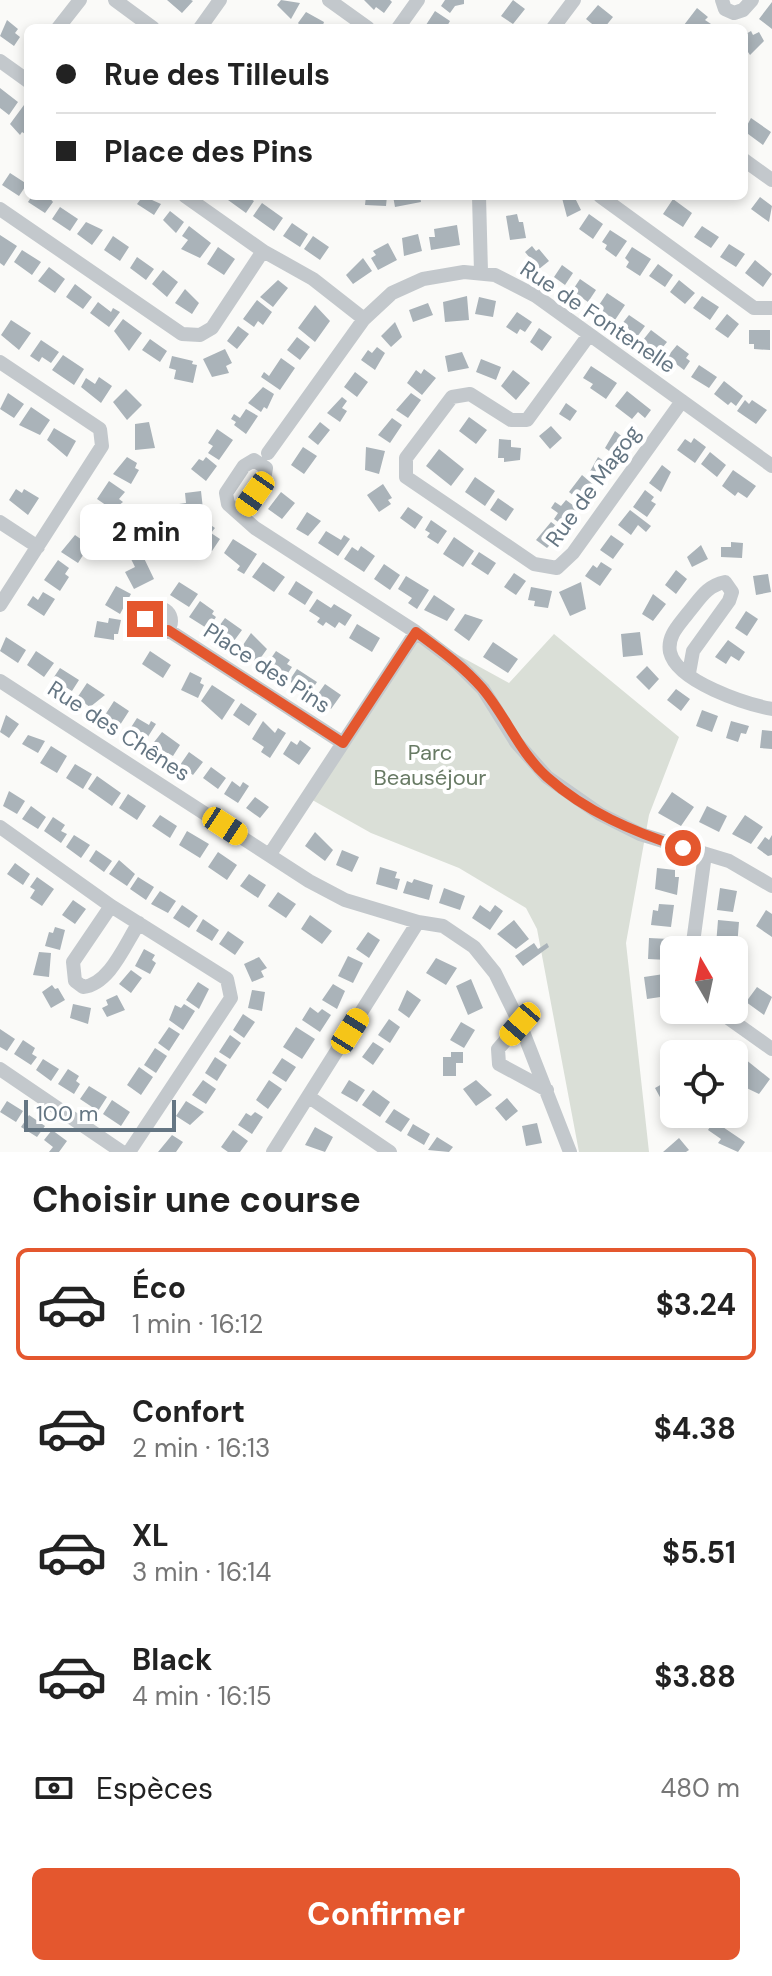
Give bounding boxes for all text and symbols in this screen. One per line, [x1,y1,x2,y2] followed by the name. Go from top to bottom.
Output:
[104,55,330,94] text: Rue des Tilleuls
[104,132,313,171] text: Place des Pins
[515,254,681,380] street label: Rue de Fontenelle
[539,419,647,553] street label: Rue de Magog
[231,467,279,521] car
[79,503,211,559] callout: 2 min
[112,515,180,549] text: 2 min
[127,601,163,637] route end
[198,616,336,720] street label: Place des Pins
[42,674,196,788] street label: Rue des Chênes
[373,738,487,792] park label: Parc Beauséjour
[198,803,252,849] car
[665,830,701,866] route start
[660,936,748,1024] north arrow
[660,936,748,1128] map controls
[495,998,545,1050] car
[327,1004,373,1058] car
[660,1040,748,1128] button: locate
[24,1096,176,1132] scale bar
[36,1099,98,1128] text: 100 m
[32,1176,361,1223] text: Choisir une course
[36,1268,108,1340] icon: car
[132,1268,186,1307] text: Éco
[656,1285,736,1324] text: $3.24
[132,1307,263,1341] text: 1 min · 16:12
[36,1392,108,1464] icon: car
[132,1392,245,1431] text: Confort
[654,1409,736,1448] text: $4.38
[132,1431,270,1465] text: 2 min · 16:13
[36,1516,108,1588] icon: car
[132,1516,169,1555] text: XL
[662,1533,736,1572] text: $5.51
[132,1555,271,1589] text: 3 min · 16:14
[36,1640,108,1712] icon: car
[132,1640,212,1679] text: Black
[654,1657,736,1696] text: $3.88
[132,1679,272,1713] text: 4 min · 16:15
[32,1766,76,1810] icon: cash
[96,1769,213,1808] text: Espèces
[661,1771,740,1805] text: 480 m
[32,1868,740,1960] button: Confirmer

